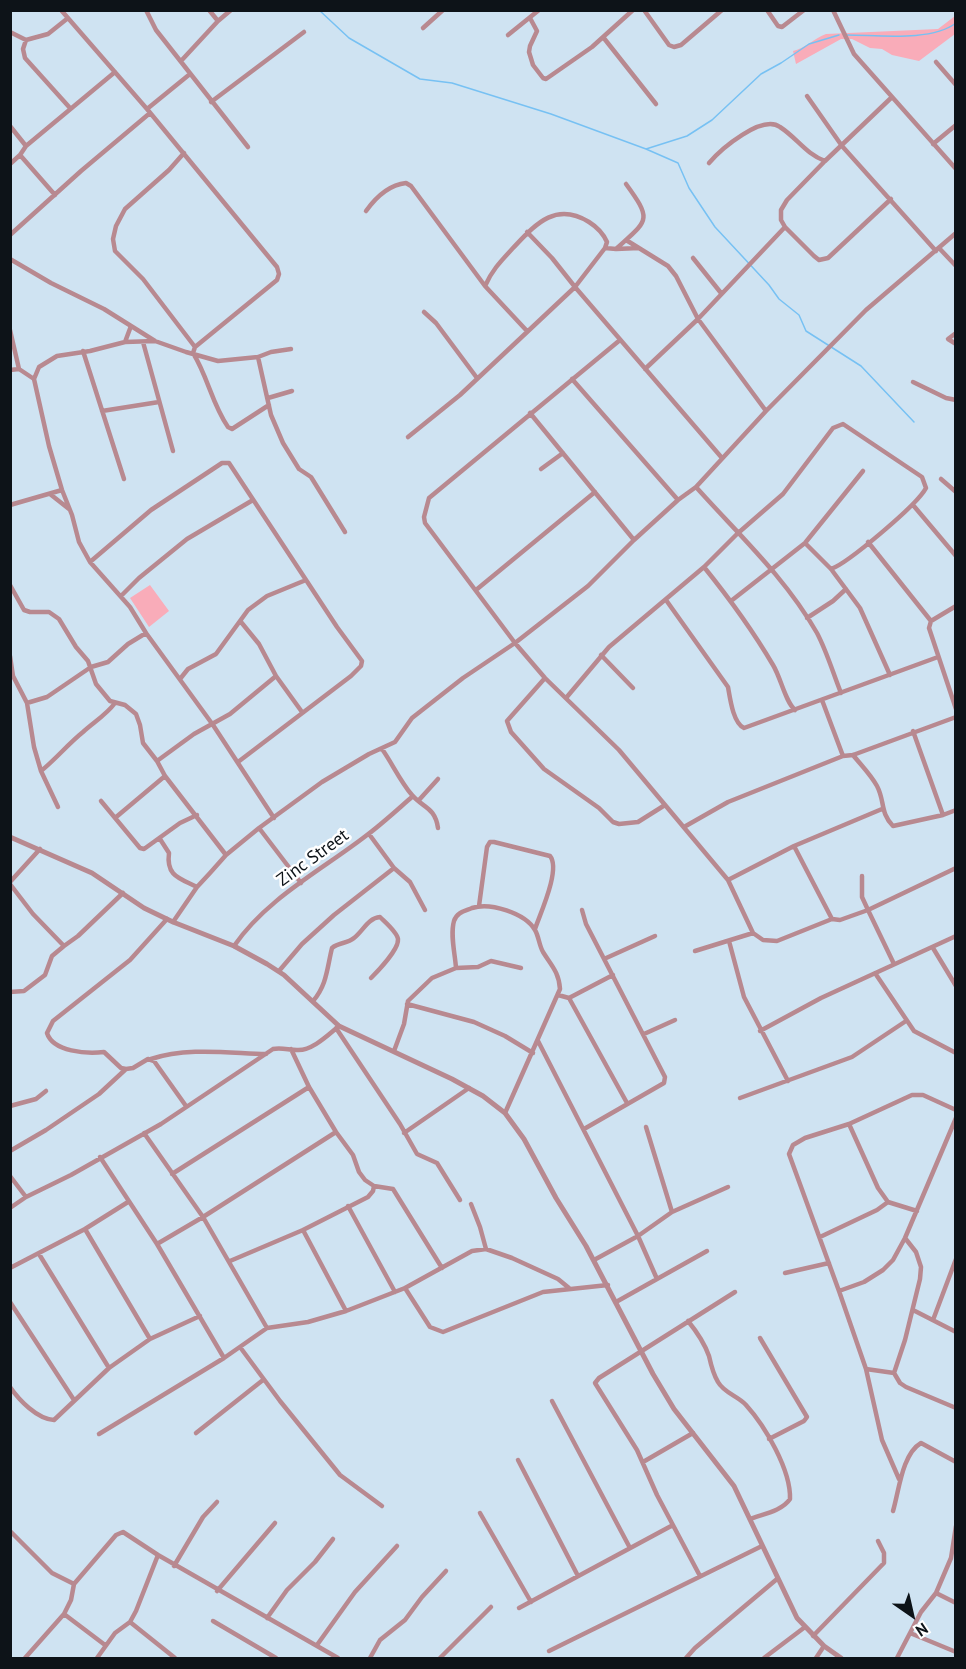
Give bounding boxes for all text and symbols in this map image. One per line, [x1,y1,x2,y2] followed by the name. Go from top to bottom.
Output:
[273,825,353,891] street label: Zinc Street
[882,1585,942,1645] north arrow
[912,1619,932,1641] text: N

